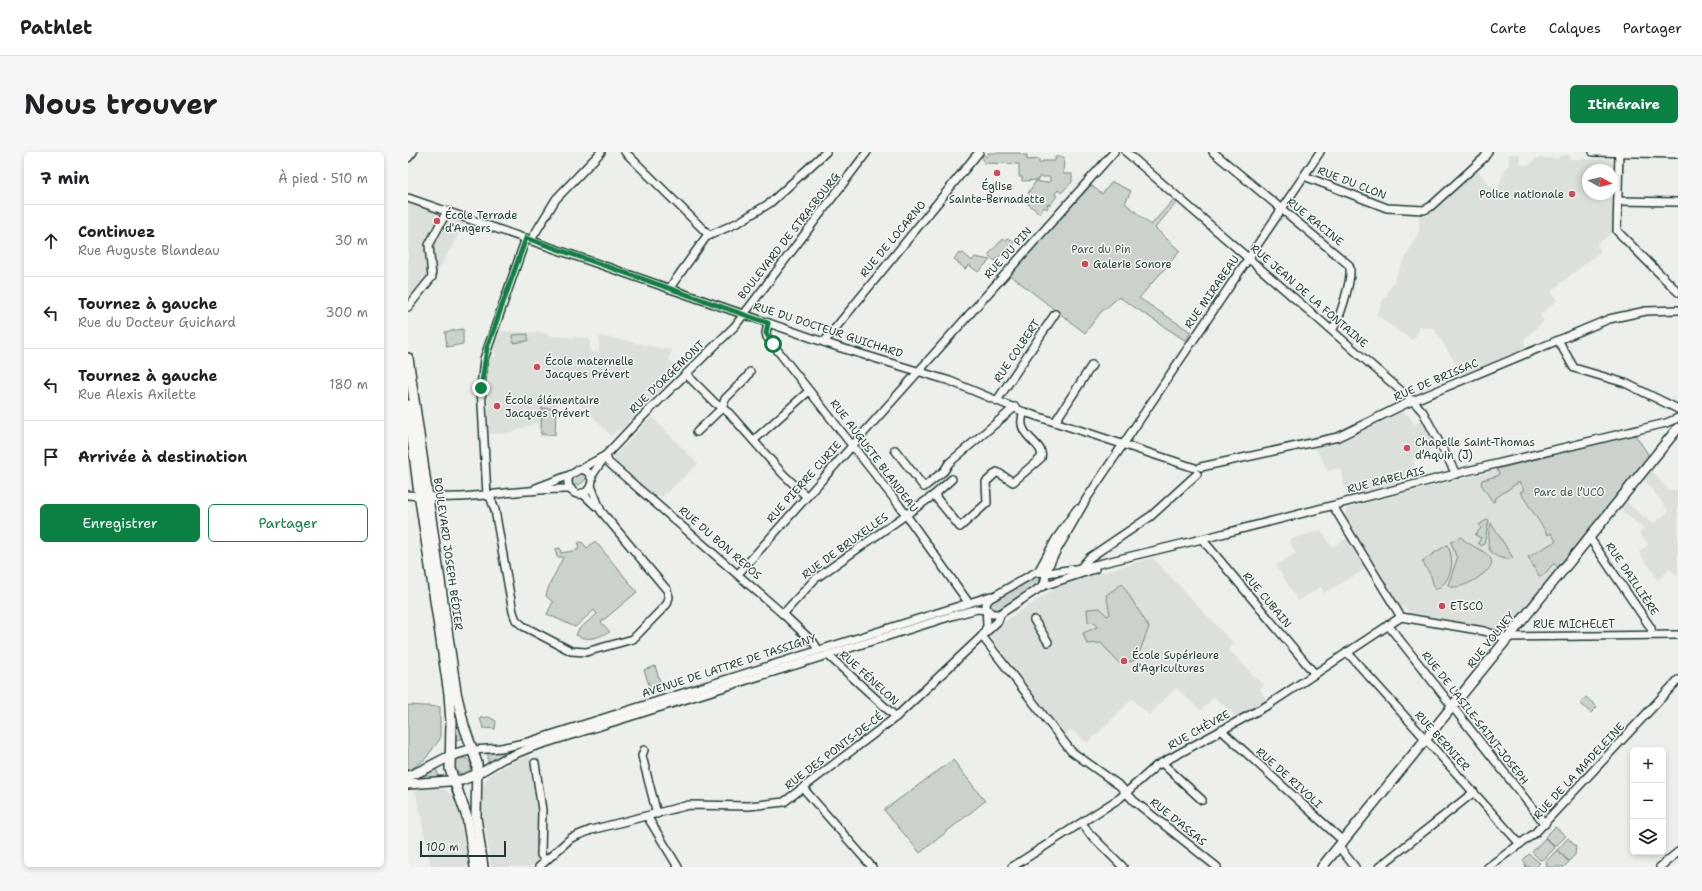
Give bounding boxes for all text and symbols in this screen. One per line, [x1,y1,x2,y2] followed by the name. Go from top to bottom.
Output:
[20,15,92,40] text: Pathlet
[1490,19,1527,37] text: Carte
[1549,19,1601,37] text: Calques
[1623,19,1682,37] text: Partager
[24,85,218,123] text: Nous trouver
[1570,85,1678,123] button: Itinéraire
[1315,163,1389,203] street label: RUE DU CLON
[1582,164,1618,200] north arrow
[40,167,90,189] text: 7 min
[992,168,1002,178] marker: Église Sainte-Bernadette
[735,169,844,303] street label: BOULEVARD DE STRASBOURG
[278,170,368,187] text: À pied · 510 m
[949,178,1045,207] place label: Église Sainte-Bernadette
[1479,187,1564,202] place label: Police nationale
[1567,189,1577,199] marker: Police nationale
[1283,194,1347,250] street label: RUE RACINE
[857,197,930,280] street label: RUE DE LOCARNO
[445,207,517,236] place label: École Terrade d'Angers
[432,216,442,226] marker: École Terrade d'Angers
[78,222,155,242] text: Continuez
[981,224,1035,282] street label: RUE DU PIN
[40,230,62,252] icon: ahead
[334,232,368,249] text: 30 m
[1247,241,1371,351] street label: RUE JEAN DE LA FONTAINE
[78,242,220,259] text: Rue Auguste Blandeau
[1071,242,1131,257] park label: Parc du Pin
[1181,252,1243,332] street label: RUE MIRABEAU
[1093,257,1172,272] place label: Galerie Sonore
[1080,259,1090,269] marker: Galerie Sonore
[78,294,218,314] text: Tournez à gauche
[751,299,905,361] street label: RUE DU DOCTEUR GUICHARD
[40,302,62,324] icon: left
[325,304,368,321] text: 300 m
[78,314,236,331] text: Rue du Docteur Guichard
[990,316,1044,386] street label: RUE COLBERT
[764,335,782,353] route start
[626,337,708,417] street label: RUE D'ORGEMONT
[545,353,634,382] place label: École maternelle Jacques Prévert
[1391,355,1481,405] street label: RUE DE BRISSAC
[532,362,542,372] marker: École maternelle Jacques Prévert
[78,366,218,386] text: Tournez à gauche
[40,374,62,396] icon: left
[329,376,368,393] text: 180 m
[472,379,490,397] route end
[78,386,196,403] text: Rue Alexis Axilette
[505,392,600,421] place label: École élémentaire Jacques Prévert
[827,396,921,516] street label: RUE AUGUSTE BLANDEAU
[492,401,502,411] marker: École élémentaire Jacques Prévert
[1415,435,1535,463] place label: Chapelle Saint-Thomas d’Aquin (J)
[763,438,845,526] street label: RUE PIERRE CURIE
[1402,443,1412,453] marker: Chapelle Saint-Thomas d’Aquin (J)
[40,446,62,468] icon: arrive
[78,447,247,467] text: Arrivée à destination
[1346,463,1426,497] street label: RUE RABELAIS
[430,477,467,632] street label: BOULEVARD JOSEPH BÉDIER
[1534,485,1604,500] park label: Parc de l’UCO
[675,503,765,583] street label: RUE DU BON REPOS
[40,504,200,542] button: Enregistrer
[208,504,368,542] button: Partager
[799,510,891,582] street label: RUE DE BRUXELLES
[1602,539,1663,619] street label: RUE DAILLIÈRE
[1239,569,1295,631] street label: RUE CUBAIN
[1450,599,1483,614] place label: ETSCO
[1437,601,1447,611] marker: ETSCO
[1464,608,1519,671] street label: RUE VOLNEY
[1533,617,1615,632] street label: RUE MICHELET
[640,631,819,701] street label: AVENUE DE LATTRE DE TASSIGNY
[836,647,903,709] street label: RUE FÉNELON
[1132,647,1219,676] place label: École Supérieure d'Agricultures
[1418,648,1532,788] street label: RUE DE L'ASILE-SAINT-JOSEPH
[1119,656,1129,666] marker: École Supérieure d'Agricultures
[1165,706,1233,753] street label: RUE CHÈVRE
[781,708,887,793] street label: RUE DES PONTS-DE-CÉ
[1411,708,1473,774] street label: RUE BERNIER
[1530,719,1628,823] street label: RUE DE LA MADELEINE
[1253,744,1325,812] street label: RUE DE RIVOLI
[1630,747,1666,855] map controls
[1630,747,1666,783] button: +
[1630,783,1666,819] button: −
[1147,795,1209,849] street label: RUE D'ASSAS
[1630,819,1666,855] button: layers
[420,839,506,858] scale bar
[426,840,459,855] text: 100 m

